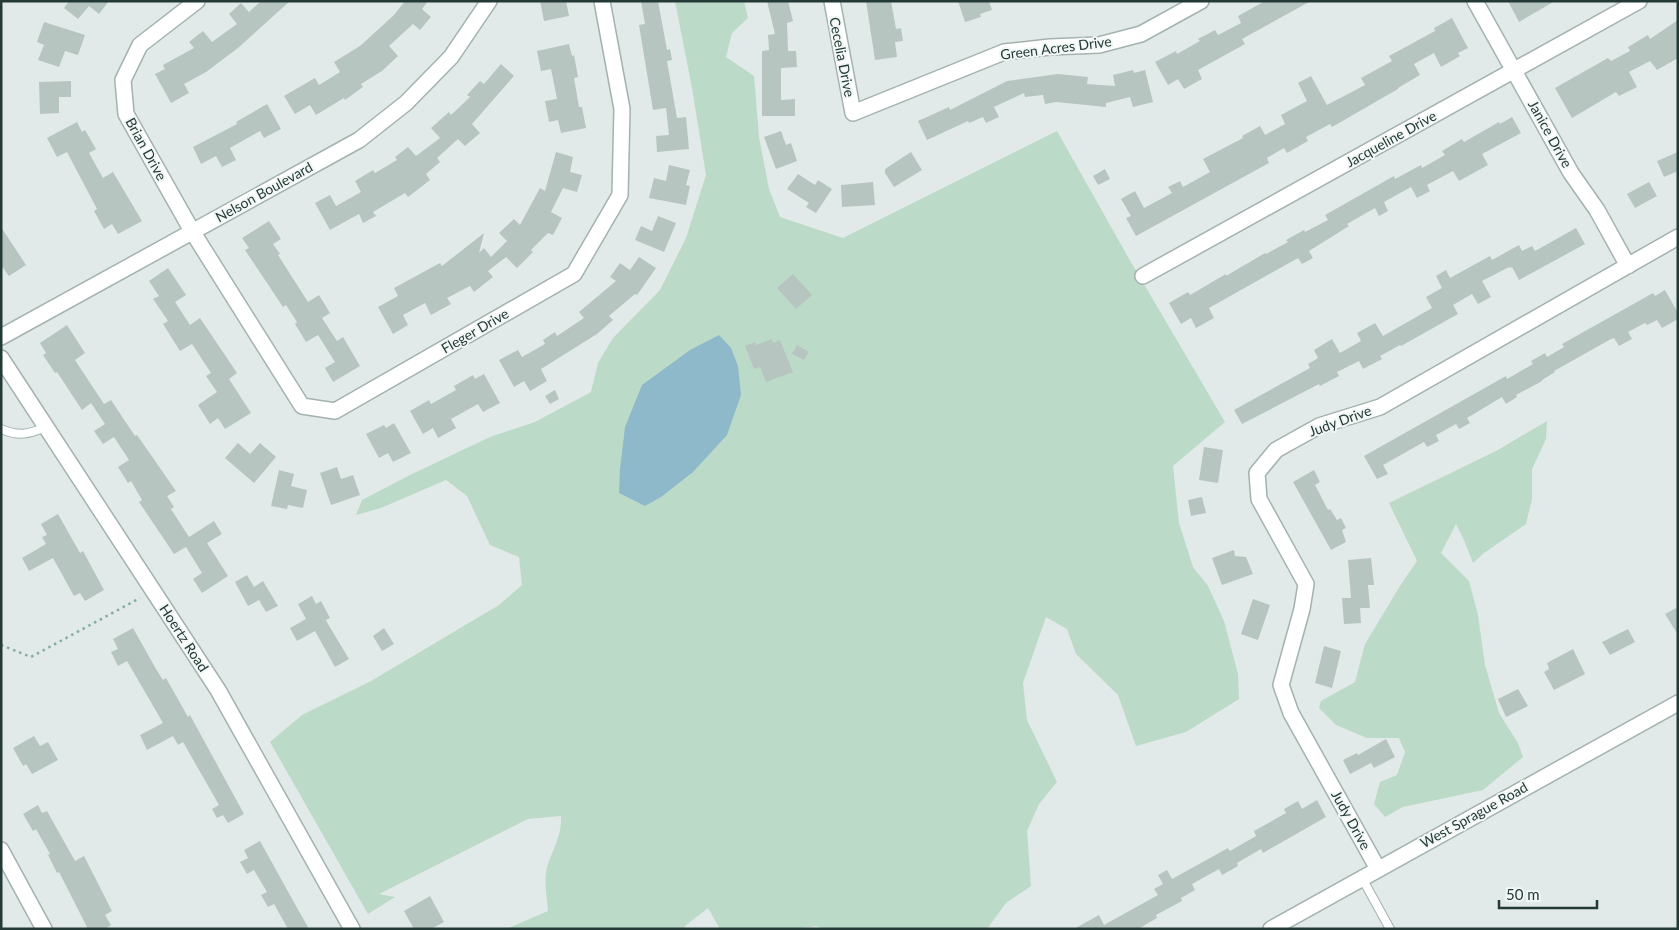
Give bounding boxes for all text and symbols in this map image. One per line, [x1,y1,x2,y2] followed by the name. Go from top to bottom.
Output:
[826,15,859,98] street label: Cecelia Drive
[999,32,1112,63] street label: Green Acres Drive
[1525,97,1576,171] street label: Janice Drive
[1342,107,1439,170] street label: Jacqueline Drive
[122,114,171,183] street label: Brian Drive
[212,158,315,225] street label: Nelson Boulevard
[438,305,511,357] street label: Fleger Drive
[1306,401,1373,440] street label: Judy Drive
[156,601,212,675] street label: Hoertz Road
[1417,778,1530,851] street label: West Sprague Road
[1328,787,1375,852] street label: Judy Drive
[1499,878,1596,910] scale bar
[1506,885,1540,903] text: 50 m

